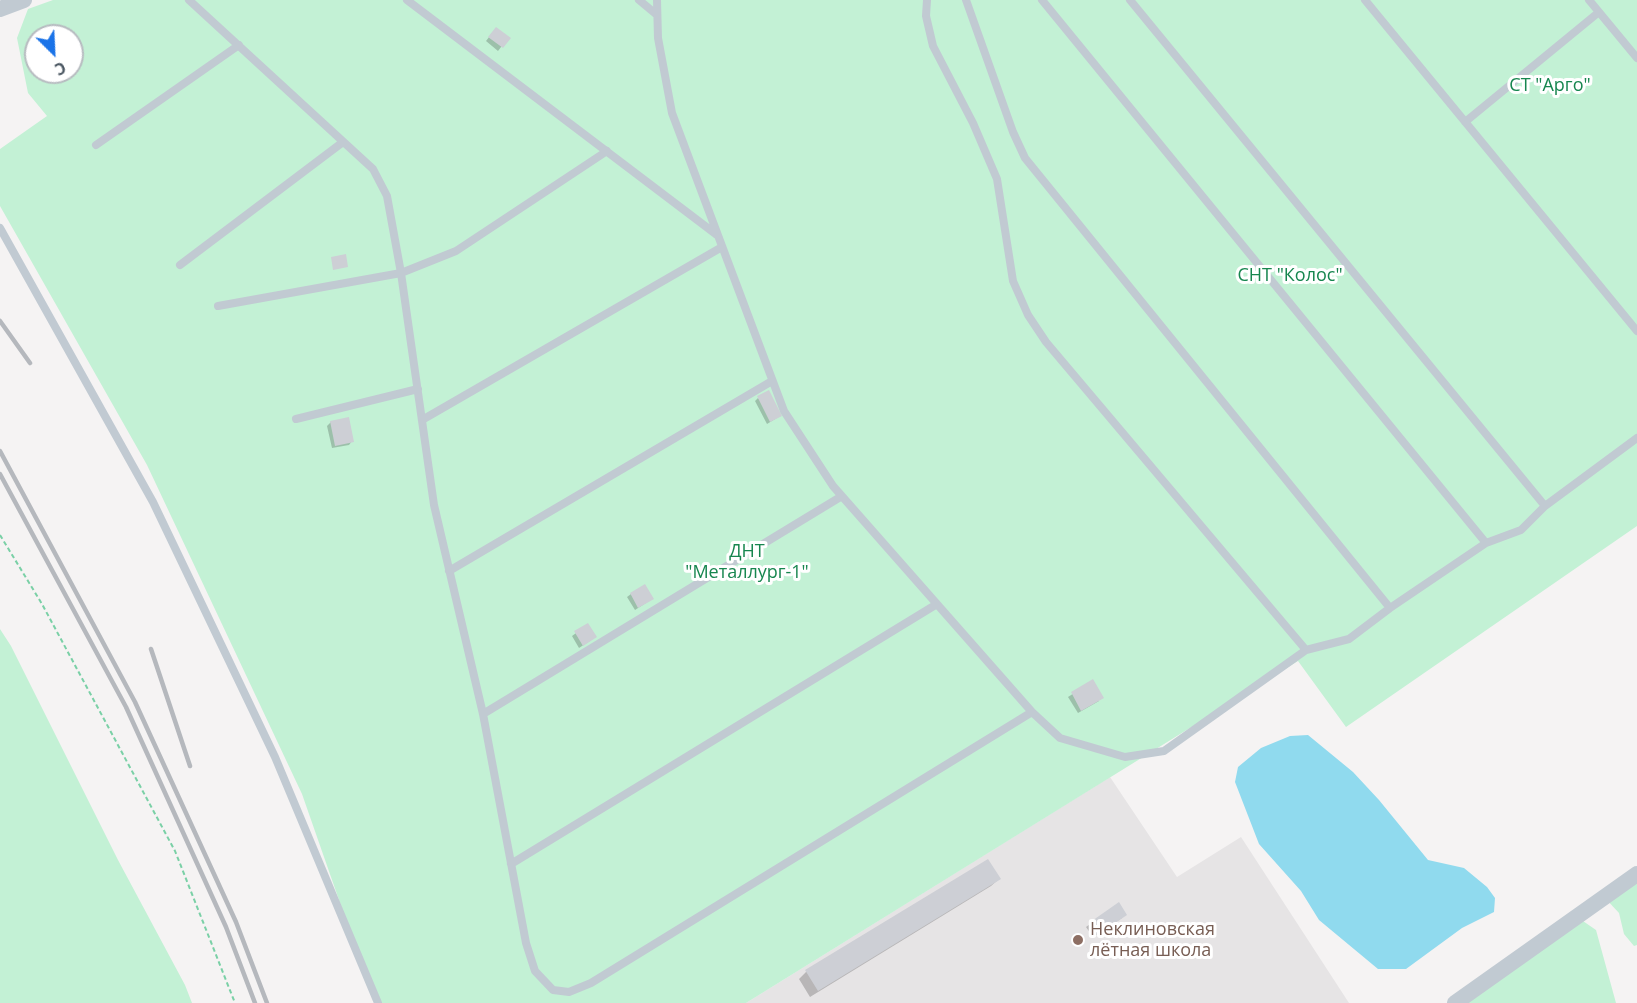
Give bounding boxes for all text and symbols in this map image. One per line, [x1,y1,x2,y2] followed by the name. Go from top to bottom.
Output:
[24,24,84,84] north arrow
[51,56,70,81] text: С
[1509,75,1591,97] park label: СТ "Арго"
[1237,265,1343,287] park label: СНТ "Колос"
[685,541,809,584] park label: ДНТ "Металлург-1"
[1090,919,1215,962] place label: Неклиновская лётная школа
[1071,933,1085,947] marker: Неклиновская лётная школа

